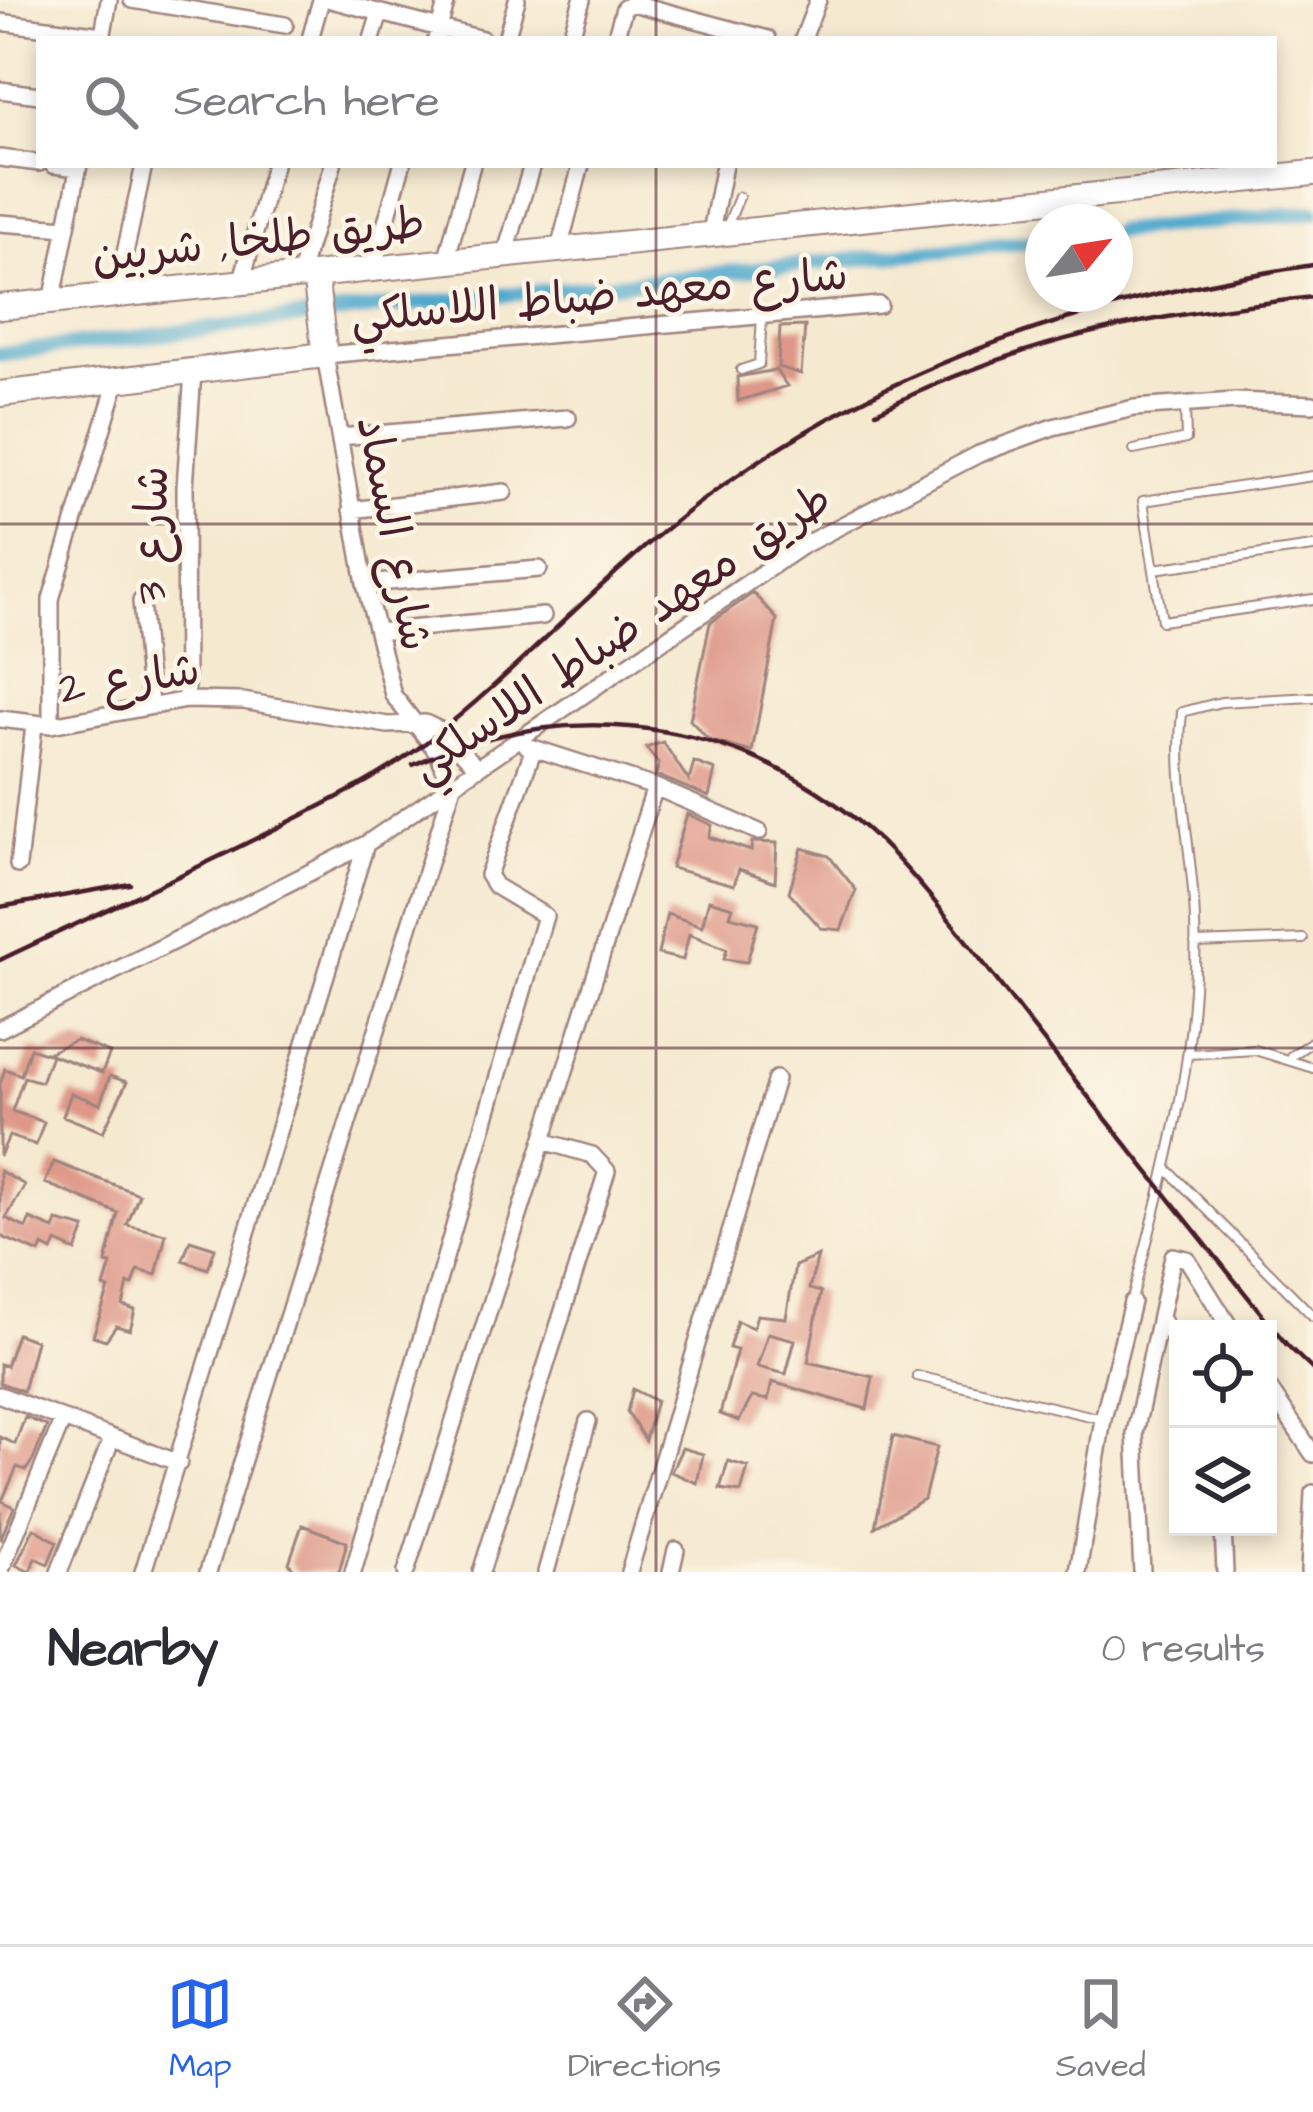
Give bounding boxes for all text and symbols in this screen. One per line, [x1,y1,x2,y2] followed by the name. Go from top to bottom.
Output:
[36,36,1277,168] search box
[78,69,144,135] icon: search
[174,71,440,133] text: Search here
[89,193,428,289] street label: طريق طلخا, شربين
[1025,204,1133,312] north arrow
[348,244,851,356] street label: شارع معهد ضباط اللاسلكي
[340,411,446,656] street label: شارع السماد
[121,465,185,605] street label: شارع 3
[399,469,848,803] street label: طريق معهد ضباط اللاسلكي
[55,639,204,720] street label: شارع 2
[1169,1320,1277,1536] map controls
[1169,1320,1277,1428] button: locate
[1169,1428,1277,1536] button: layers
[48,1615,218,1686] text: Nearby
[1101,1623,1265,1677] text: 0 results
[167,1971,233,2089] tab: Map
[568,1971,721,2089] tab: Directions
[1056,1971,1146,2089] tab: Saved

